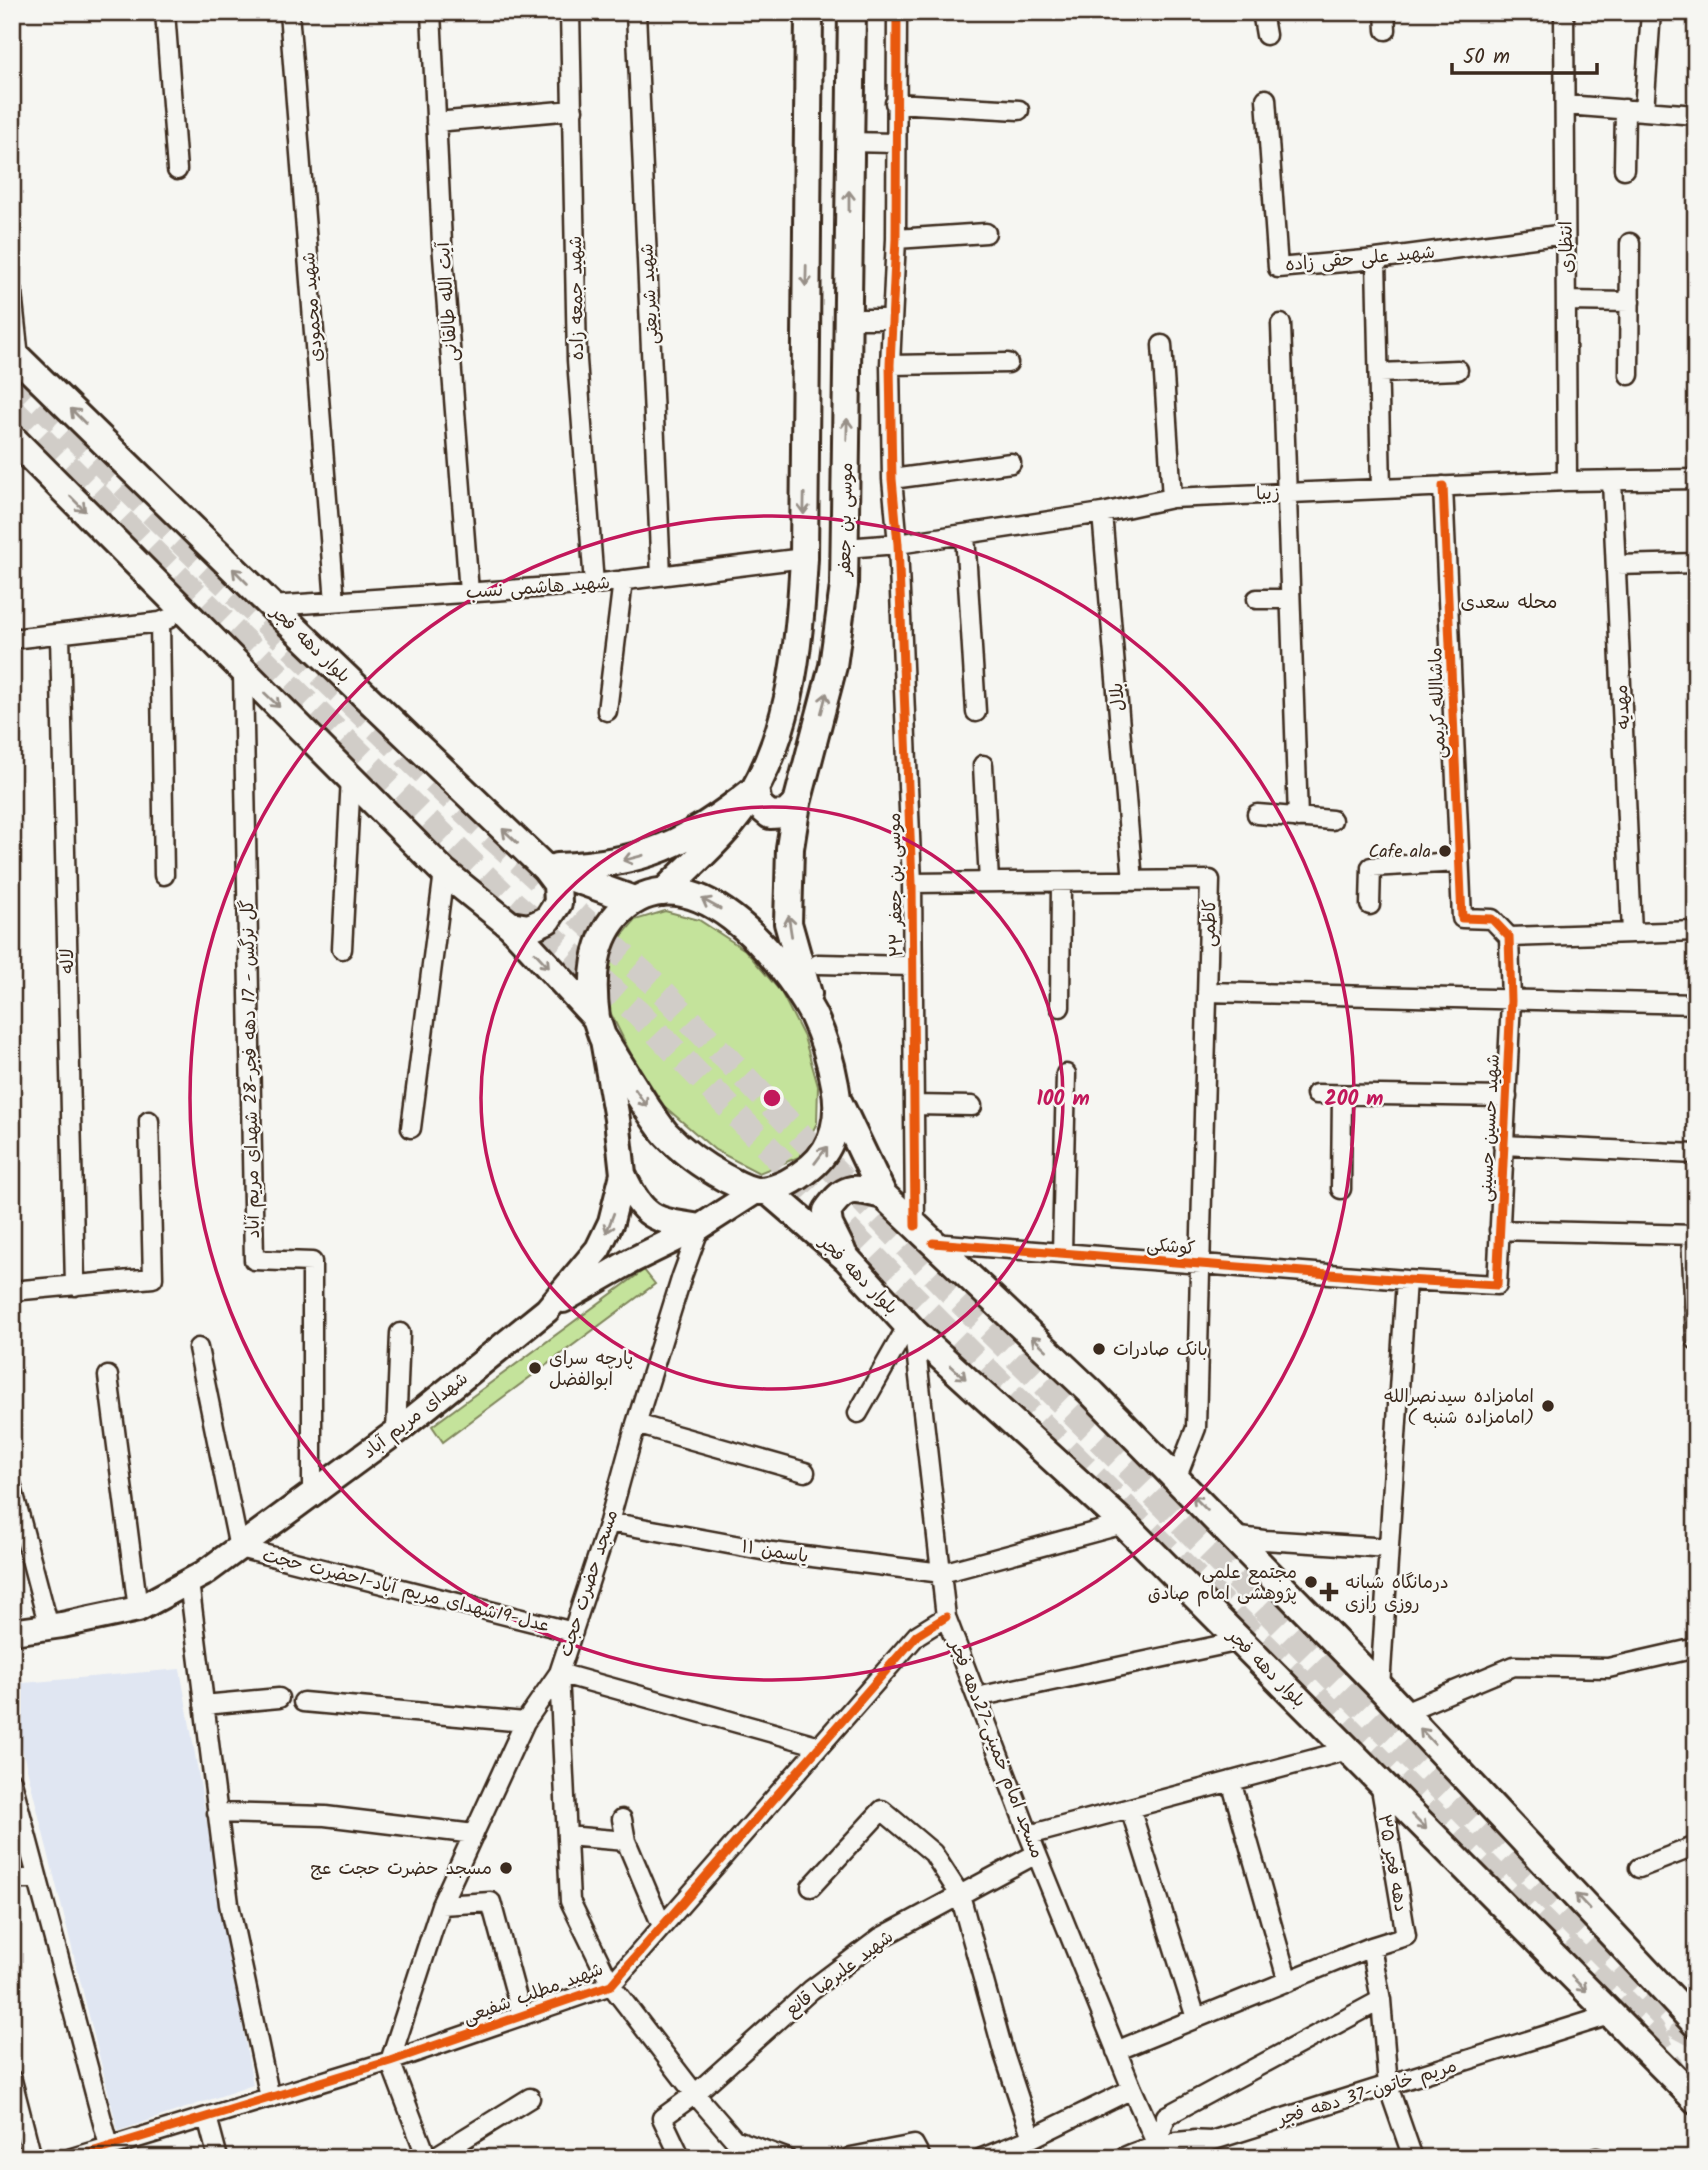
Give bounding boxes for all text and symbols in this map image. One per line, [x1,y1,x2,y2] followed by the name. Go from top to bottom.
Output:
[1452,32,1598,76] scale bar
[1463,41,1510,74] text: 50 m
[842,190,856,213] one-way arrow
[1553,221,1582,273] street label: انتظاری
[562,235,593,361] street label: شهید جمعه زاده
[1284,239,1436,280] street label: شهید علی حقی زاده
[430,240,467,363] street label: آیت الله طالقانی
[633,243,668,345] street label: شهید شریعتی
[295,251,332,363] street label: شهید محمودی
[799,265,813,288] one-way arrow
[70,408,87,425] one-way arrow
[841,417,854,440] one-way arrow
[831,462,862,578] street label: موسی بن جعفر
[1256,479,1281,510] street label: زیبا
[797,492,811,515] one-way arrow
[69,495,86,512] one-way arrow
[232,568,249,585] one-way arrow
[465,569,611,608] street label: شهید هاشمی نسب
[1461,588,1557,618] district label: محله سعدی
[262,598,357,691] street label: بلوار دهه فجر
[1422,647,1455,759] street label: ماشاالله کریمی
[1103,681,1134,712] street label: بلال
[1608,684,1639,730] street label: مهدیه
[263,692,280,709] one-way arrow
[818,692,831,714] one-way arrow
[881,812,912,958] street label: موسی بن جعفر ۲۲
[501,828,519,844] one-way arrow
[1368,838,1431,867] place label: Cafe ala
[1437,843,1453,859] marker: Cafe ala
[622,852,645,865] one-way arrow
[701,897,722,910] one-way arrow
[234,899,269,1239] street label: گل نرگس - 17 دهه فجر-28 شهدای مریم آباد
[1196,899,1225,947] street label: کاظمی
[783,915,796,938] one-way arrow
[54,948,83,974] street label: لاله
[533,951,550,968] one-way arrow
[1472,1053,1509,1203] street label: شهید حسین حسینی
[1036,1083,1090,1116] text: 100 m
[1324,1083,1384,1116] text: 200 m
[760,1086,784,1110] centre of rings
[634,1088,648,1108] one-way arrow
[813,1147,828,1165] one-way arrow
[602,1212,615,1233] one-way arrow
[810,1228,904,1322] street label: بلوار دهه فجر
[1145,1231,1197,1264] street label: کوشکی
[1030,1334,1047,1351] one-way arrow
[1113,1336,1208,1365] place label: بانک صادرات
[1091,1341,1107,1357] marker: بانک صادرات
[549,1345,633,1395] place label: پارچه سرای ابوالفضل
[527,1360,543,1376] marker: پارچه سرای ابوالفضل
[949,1364,966,1381] one-way arrow
[357,1366,475,1467] street label: شهدای مریم آباد
[1384,1383,1534,1433] place label: امامزاده سیدنصرالله ( امامزاده شنبه)
[1540,1398,1556,1414] marker: امامزاده سیدنصرالله ( امامزاده شنبه)
[1191,1495,1208,1512] one-way arrow
[552,1506,627,1661] street label: مسجد حضرت حجت
[739,1533,810,1572] street label: یاسمن ۱۱
[259,1542,552,1641] street label: عدل-19شهدای مریم آباد-1حضرت حجت
[1148,1559,1297,1609] place label: مجتمع علمی پژوهشی امام صادق
[1345,1569,1449,1619] place label: درمانگاه شبانه روزی رازی
[1303,1574,1319,1590] marker: مجتمع علمی پژوهشی امام صادق
[1319,1582,1339,1602] marker: درمانگاه شبانه روزی رازی
[1218,1621,1312,1715] street label: بلوار دهه فجر
[940,1634,1051,1863] street label: مسجد امام خمینی-27دهه فجر
[1419,1727,1435,1745] one-way arrow
[1369,1812,1414,1914] street label: دهه فجر ۳۵
[1411,1813,1428,1830] one-way arrow
[311,1855,492,1884] place label: مسجد حضرت حجت عج
[498,1860,514,1876] marker: مسجد حضرت حجت عج
[1574,1894,1591,1911] one-way arrow
[780,1924,900,2025] street label: شهید علیرضا قانع
[459,1956,608,2033] street label: شهید مطلب شفیعی
[1570,1975,1587,1992] one-way arrow
[1272,2052,1461,2135] street label: مریم خاتون-37 دهه فجر

